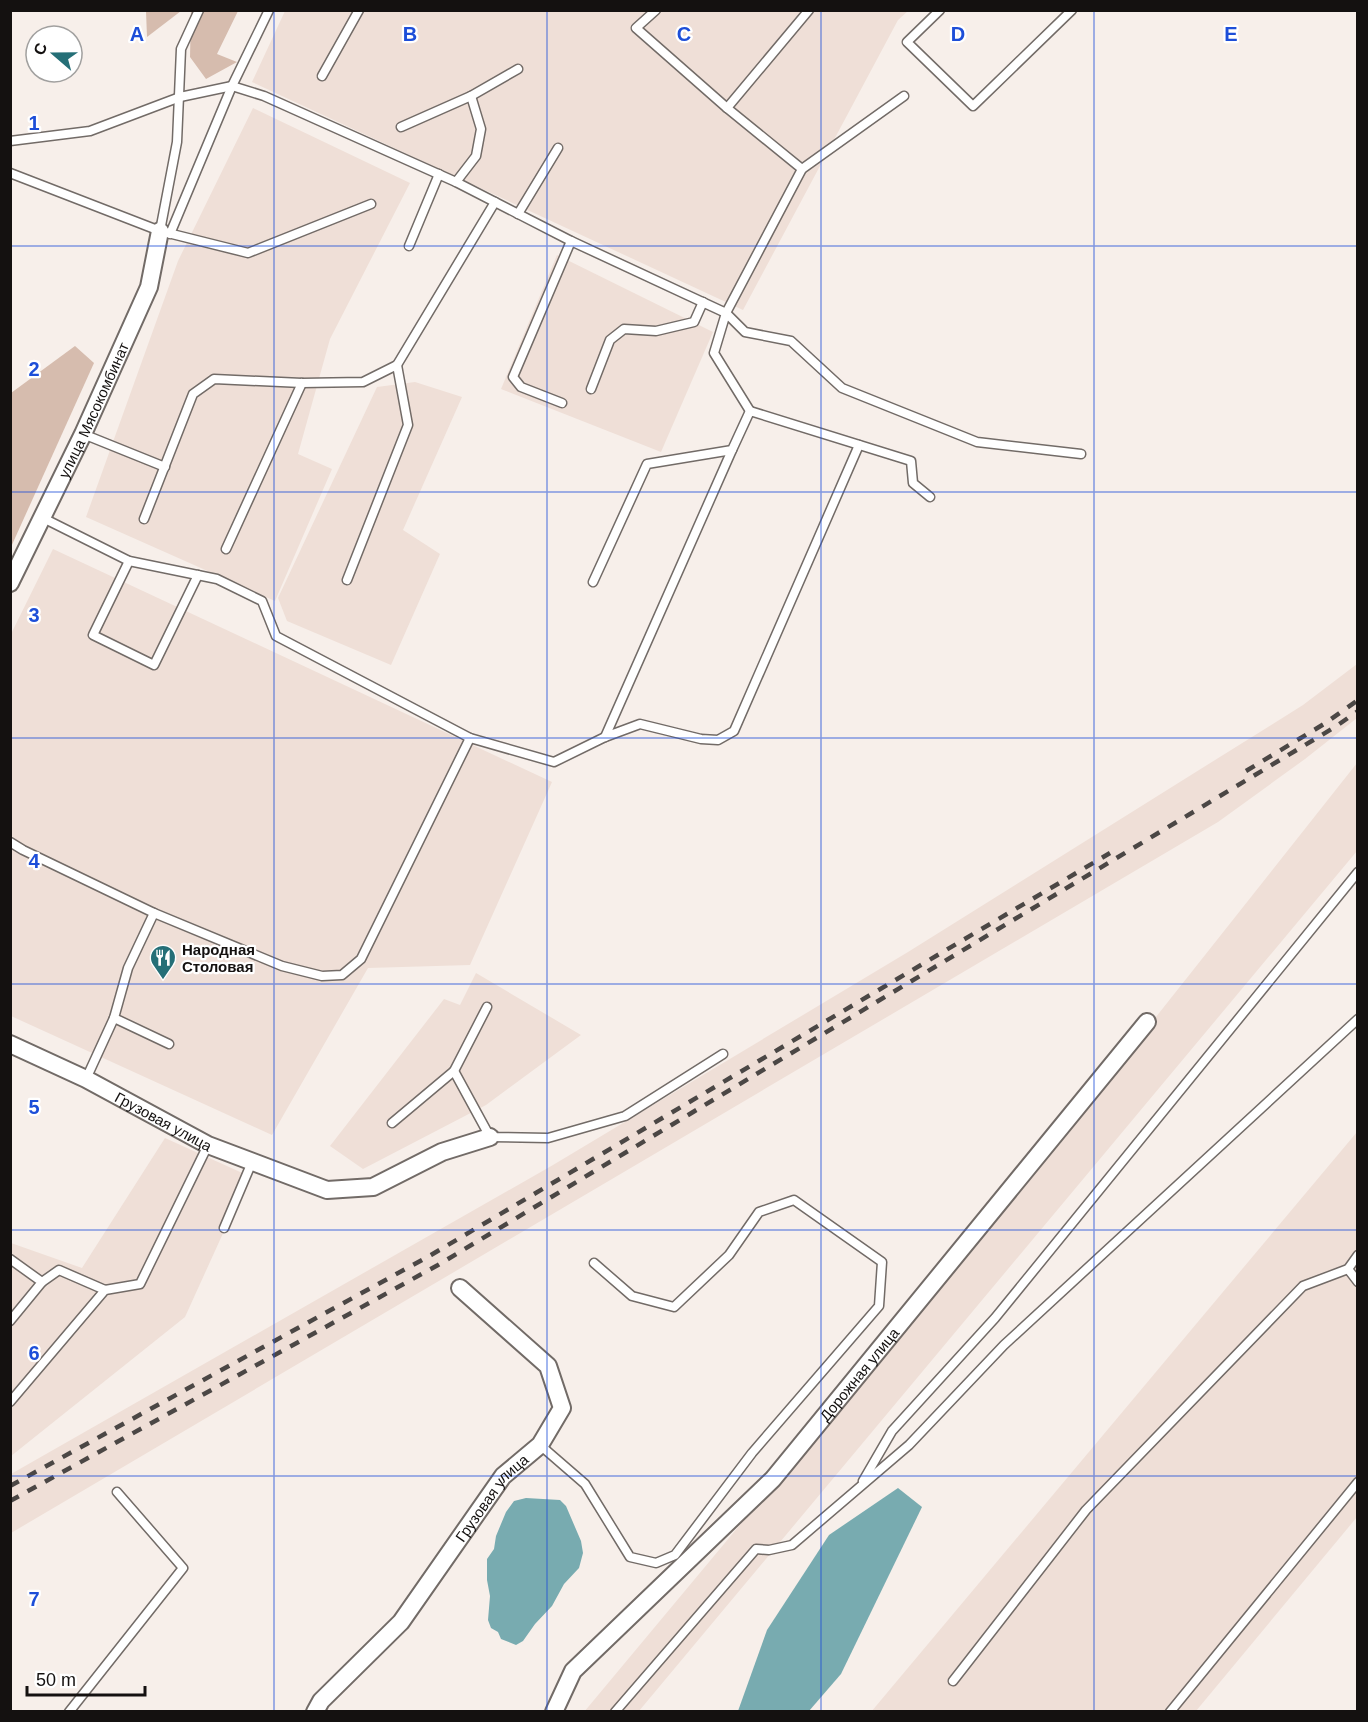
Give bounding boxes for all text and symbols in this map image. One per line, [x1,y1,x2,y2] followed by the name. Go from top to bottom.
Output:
[130,23,144,45] text: A
[403,23,417,45] text: B
[677,23,691,45] text: C
[951,23,965,45] text: D
[1224,23,1238,45] text: E
[24,24,84,84] north arrow
[30,40,50,57] text: С
[28,112,40,134] text: 1
[54,339,132,481] street label: улица Мясокомбинат
[28,358,40,380] text: 2
[28,604,40,626] text: 3
[28,850,40,872] text: 4
[182,941,255,975] place label: Народная Столовая
[148,943,178,981] restaurant icon: Народная Столовая
[112,1088,216,1154] street label: Грузовая улица
[28,1096,40,1118] text: 5
[816,1324,902,1424] street label: Дорожная улица
[28,1342,40,1364] text: 6
[451,1450,532,1545] street label: Грузовая улица
[28,1588,40,1610] text: 7
[27,1659,146,1697] scale bar
[36,1670,76,1690] text: 50 m

